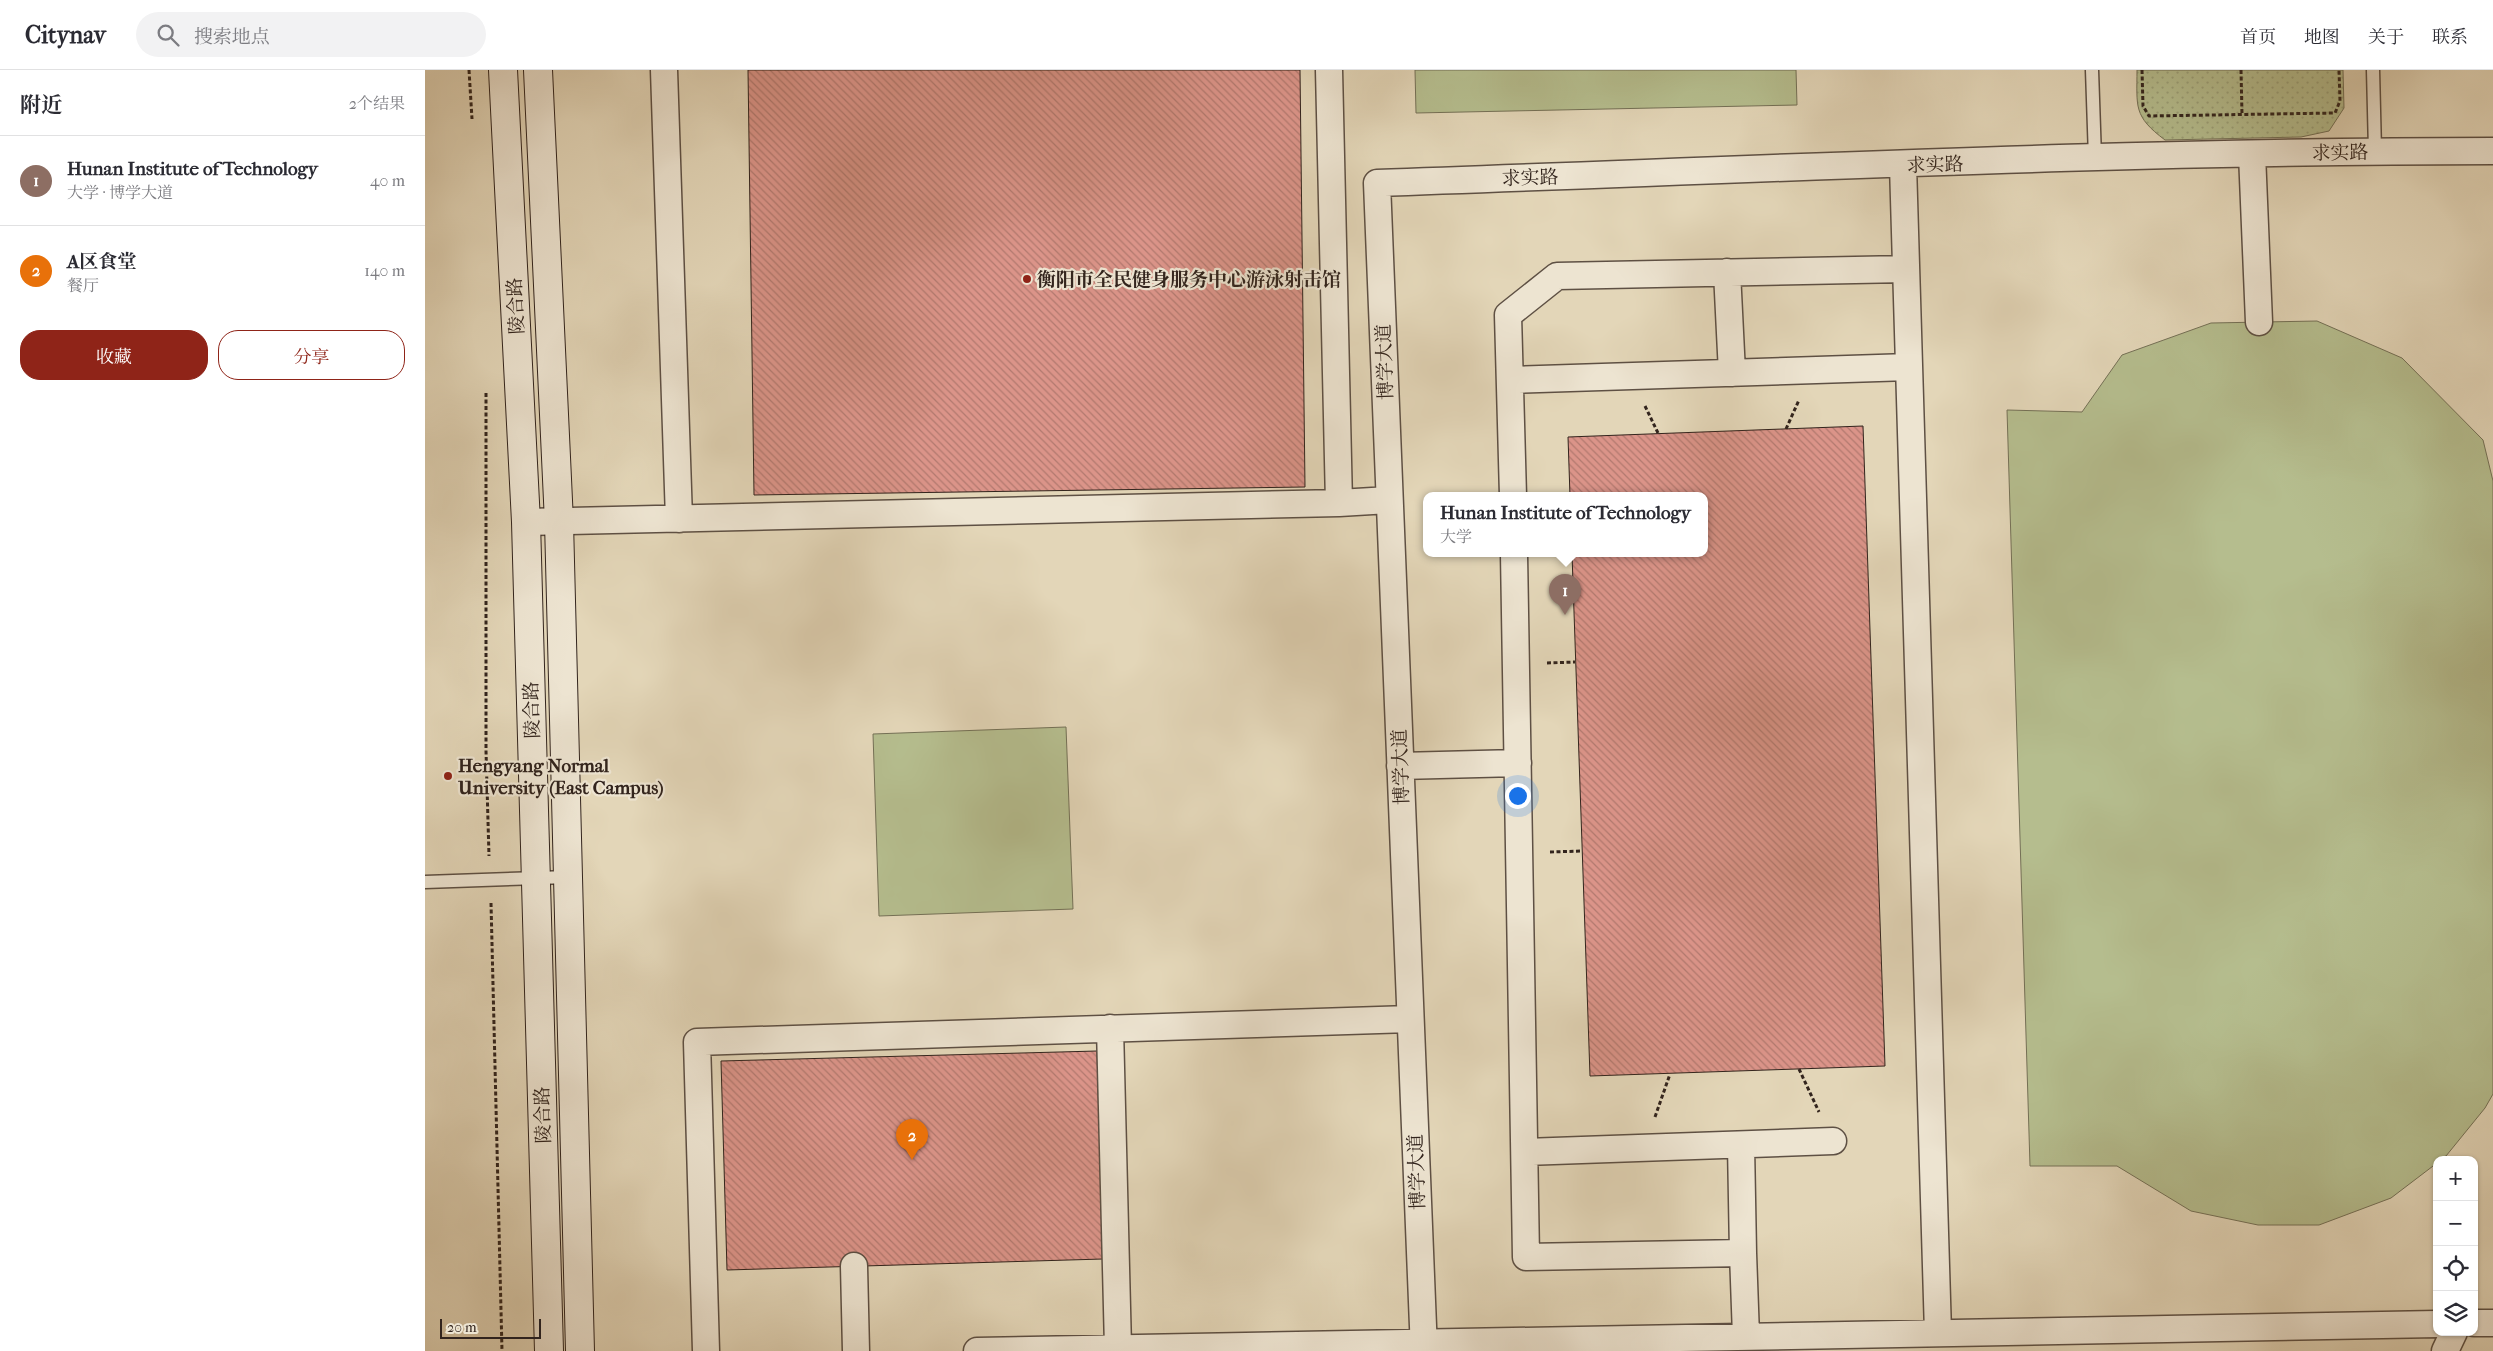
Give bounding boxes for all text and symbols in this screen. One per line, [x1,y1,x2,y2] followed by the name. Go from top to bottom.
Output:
[136,12,486,57] search box
[25,21,106,49] text: Citynav
[154,21,182,49] icon: search
[194,26,270,48] text: 搜索地点
[2240,27,2276,48] text: 首页
[2304,27,2340,48] text: 地图
[2368,27,2404,48] text: 关于
[2432,27,2468,48] text: 联系
[20,93,62,117] text: 附近
[349,94,405,113] text: 2个结果
[2311,142,2369,164] street label: 求实路
[1906,153,1964,177] street label: 求实路
[67,158,318,180] text: Hunan Institute of Technology
[1501,166,1559,190] street label: 求实路
[33,171,39,190] text: 1
[370,171,405,190] text: 40 m
[67,183,173,202] text: 大学 · 博学大道
[67,251,136,273] text: A区食堂
[32,261,40,280] text: 2
[364,261,405,280] text: 140 m
[1037,269,1341,291] place label: 衡阳市全民健身服务中心游泳射击馆
[1021,273,1033,285] marker: 衡阳市全民健身服务中心游泳射击馆
[67,276,99,295] text: 餐厅
[504,277,528,335] street label: 陵合路
[1373,324,1397,400] street label: 博学大道
[20,330,208,380] button: 收藏
[218,330,405,380] button: 分享
[1423,492,1708,557] popup
[1440,502,1691,524] text: Hunan Institute of Technology
[1440,527,1472,546] text: 大学
[1549,574,1581,615] pin: 1
[520,681,544,739] street label: 陵合路
[1389,729,1413,805] street label: 博学大道
[457,755,664,799] place label: Hengyang Normal University (East Campus)
[442,770,454,782] marker: Hengyang Normal University (East Campus)
[1505,783,1531,809] your location
[531,1086,555,1144] street label: 陵合路
[896,1119,928,1160] pin: 2
[1405,1134,1429,1210] street label: 博学大道
[2433,1156,2478,1336] map controls
[2433,1156,2478,1201] button: +
[2433,1201,2478,1246] button: −
[2433,1246,2478,1291] button: locate
[2433,1291,2478,1336] button: layers
[440,1316,541,1339] scale bar
[447,1319,477,1336] text: 20 m

